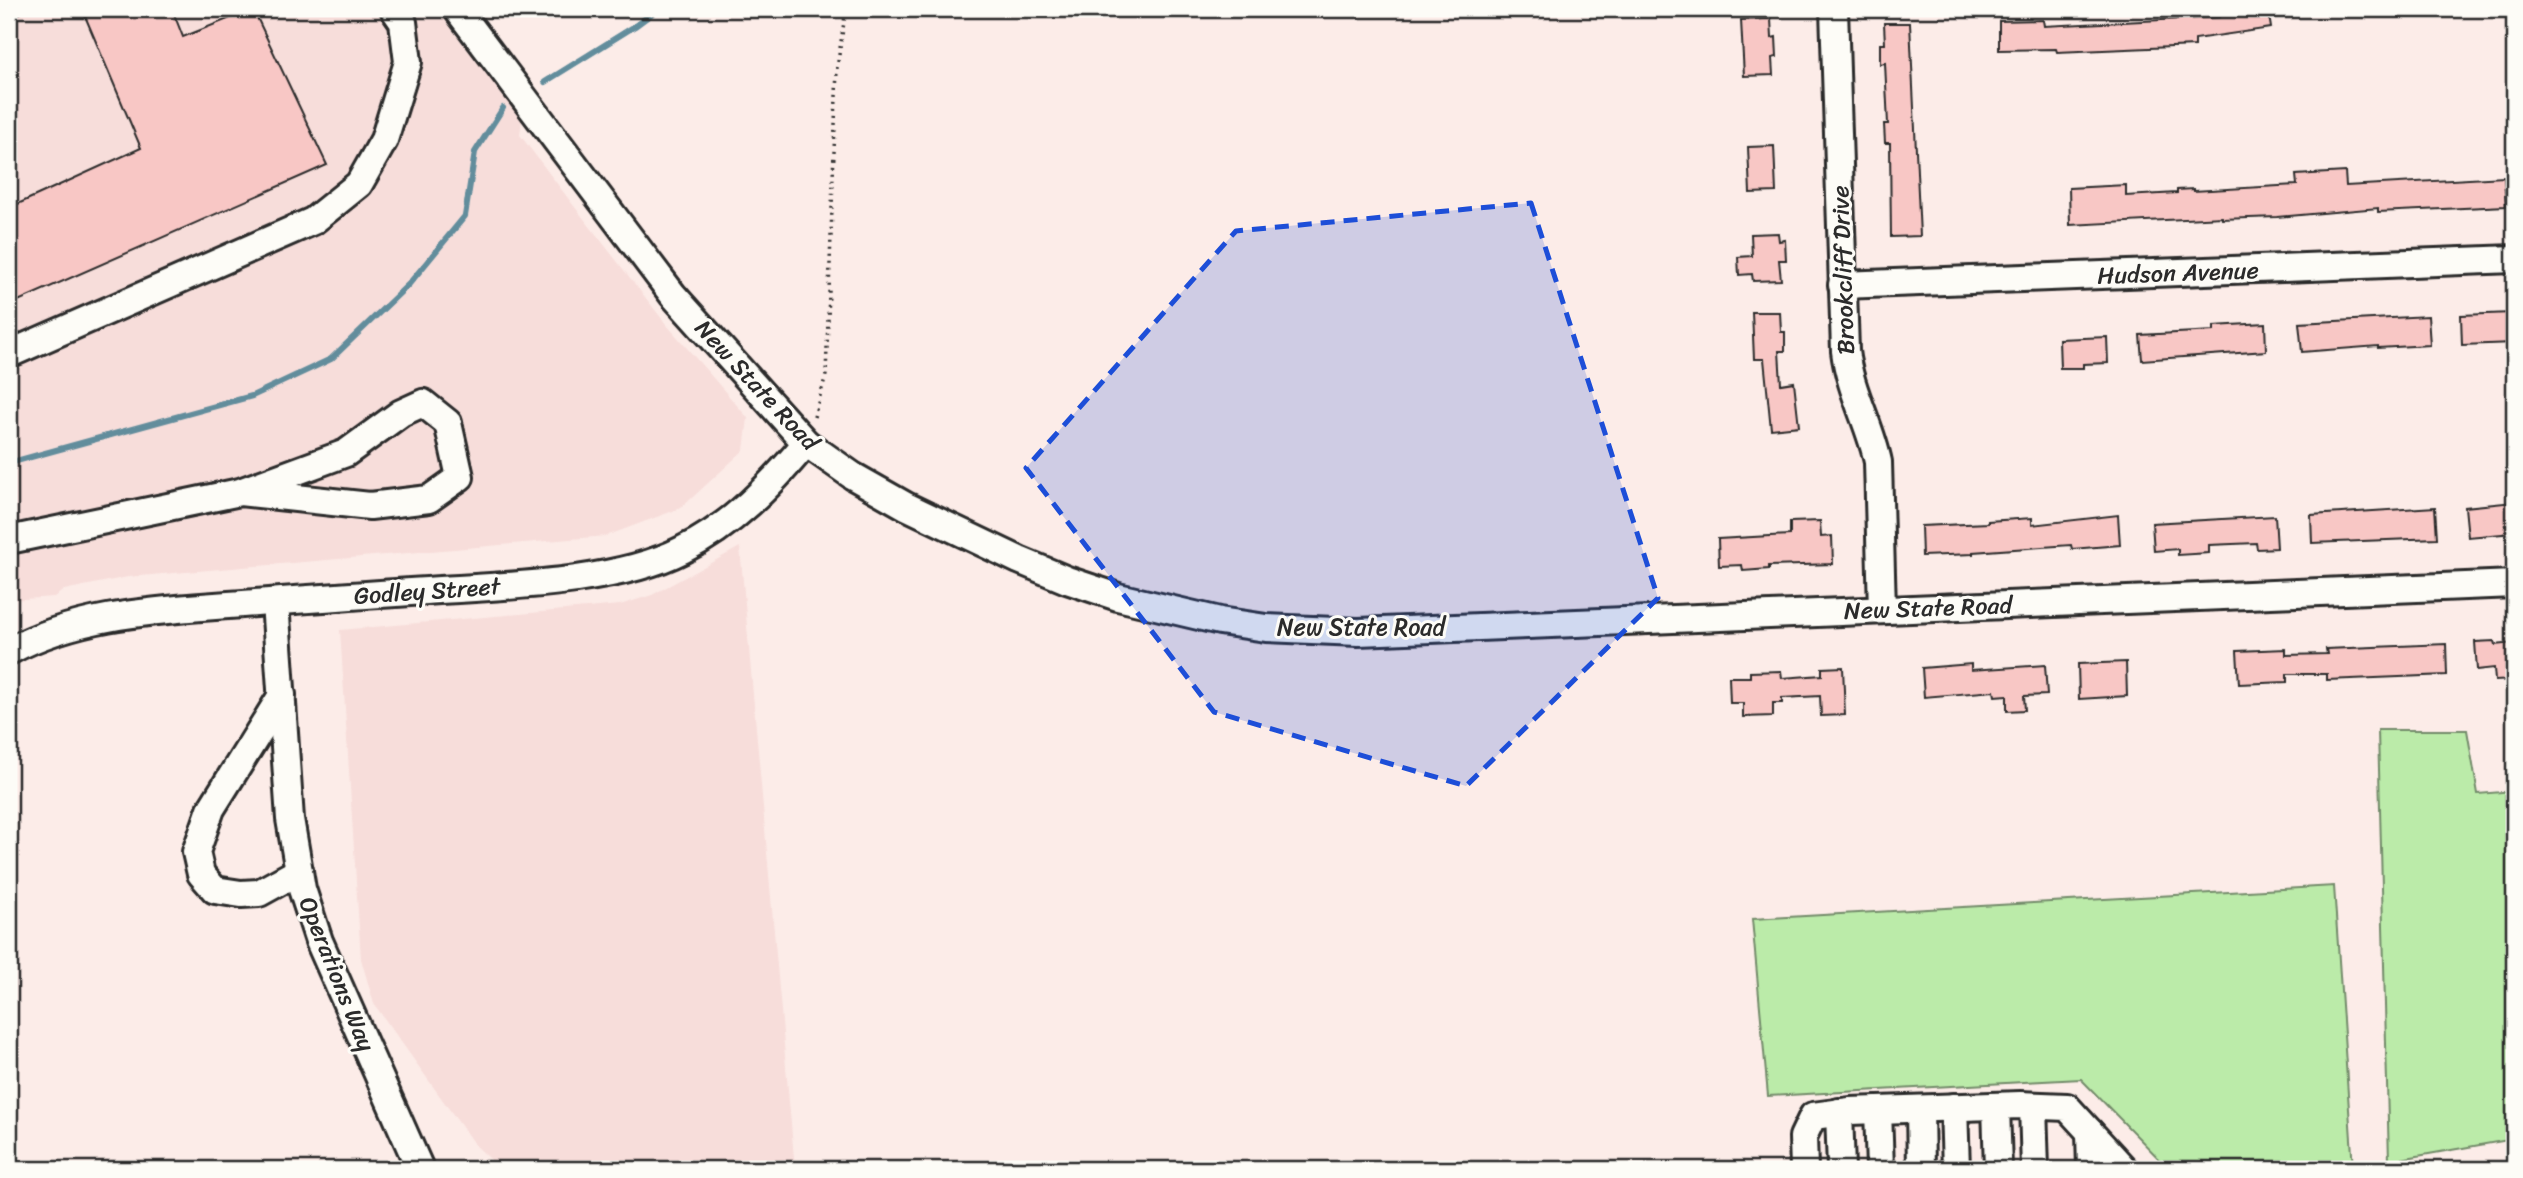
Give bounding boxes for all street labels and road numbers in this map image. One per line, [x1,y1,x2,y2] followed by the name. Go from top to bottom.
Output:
[1819,185,1867,355] street label: Brookcliff Drive
[2097,249,2259,297] street label: Hudson Avenue
[684,309,831,462] street label: New State Road
[352,565,503,617] street label: Godley Street
[1843,584,2015,632] street label: New State Road
[1277,606,1447,648] street label: New State Road
[287,890,387,1059] street label: Operations Way

